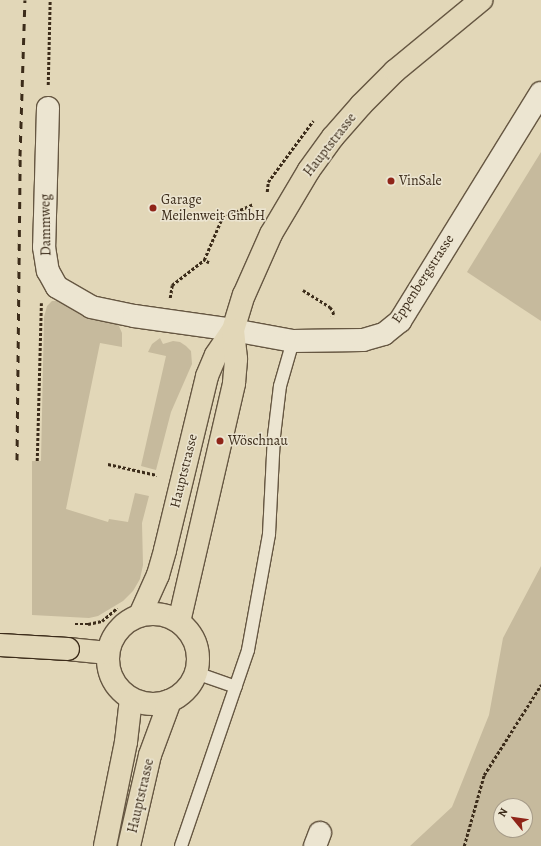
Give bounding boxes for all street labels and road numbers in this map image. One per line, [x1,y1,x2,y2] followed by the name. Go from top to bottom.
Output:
[300,110,360,180] street label: Hauptstrasse
[37,194,55,256] street label: Dammweg
[388,232,458,326] street label: Eppenbergstrasse
[167,432,201,510] street label: Hauptstrasse
[124,757,158,835] street label: Hauptstrasse

